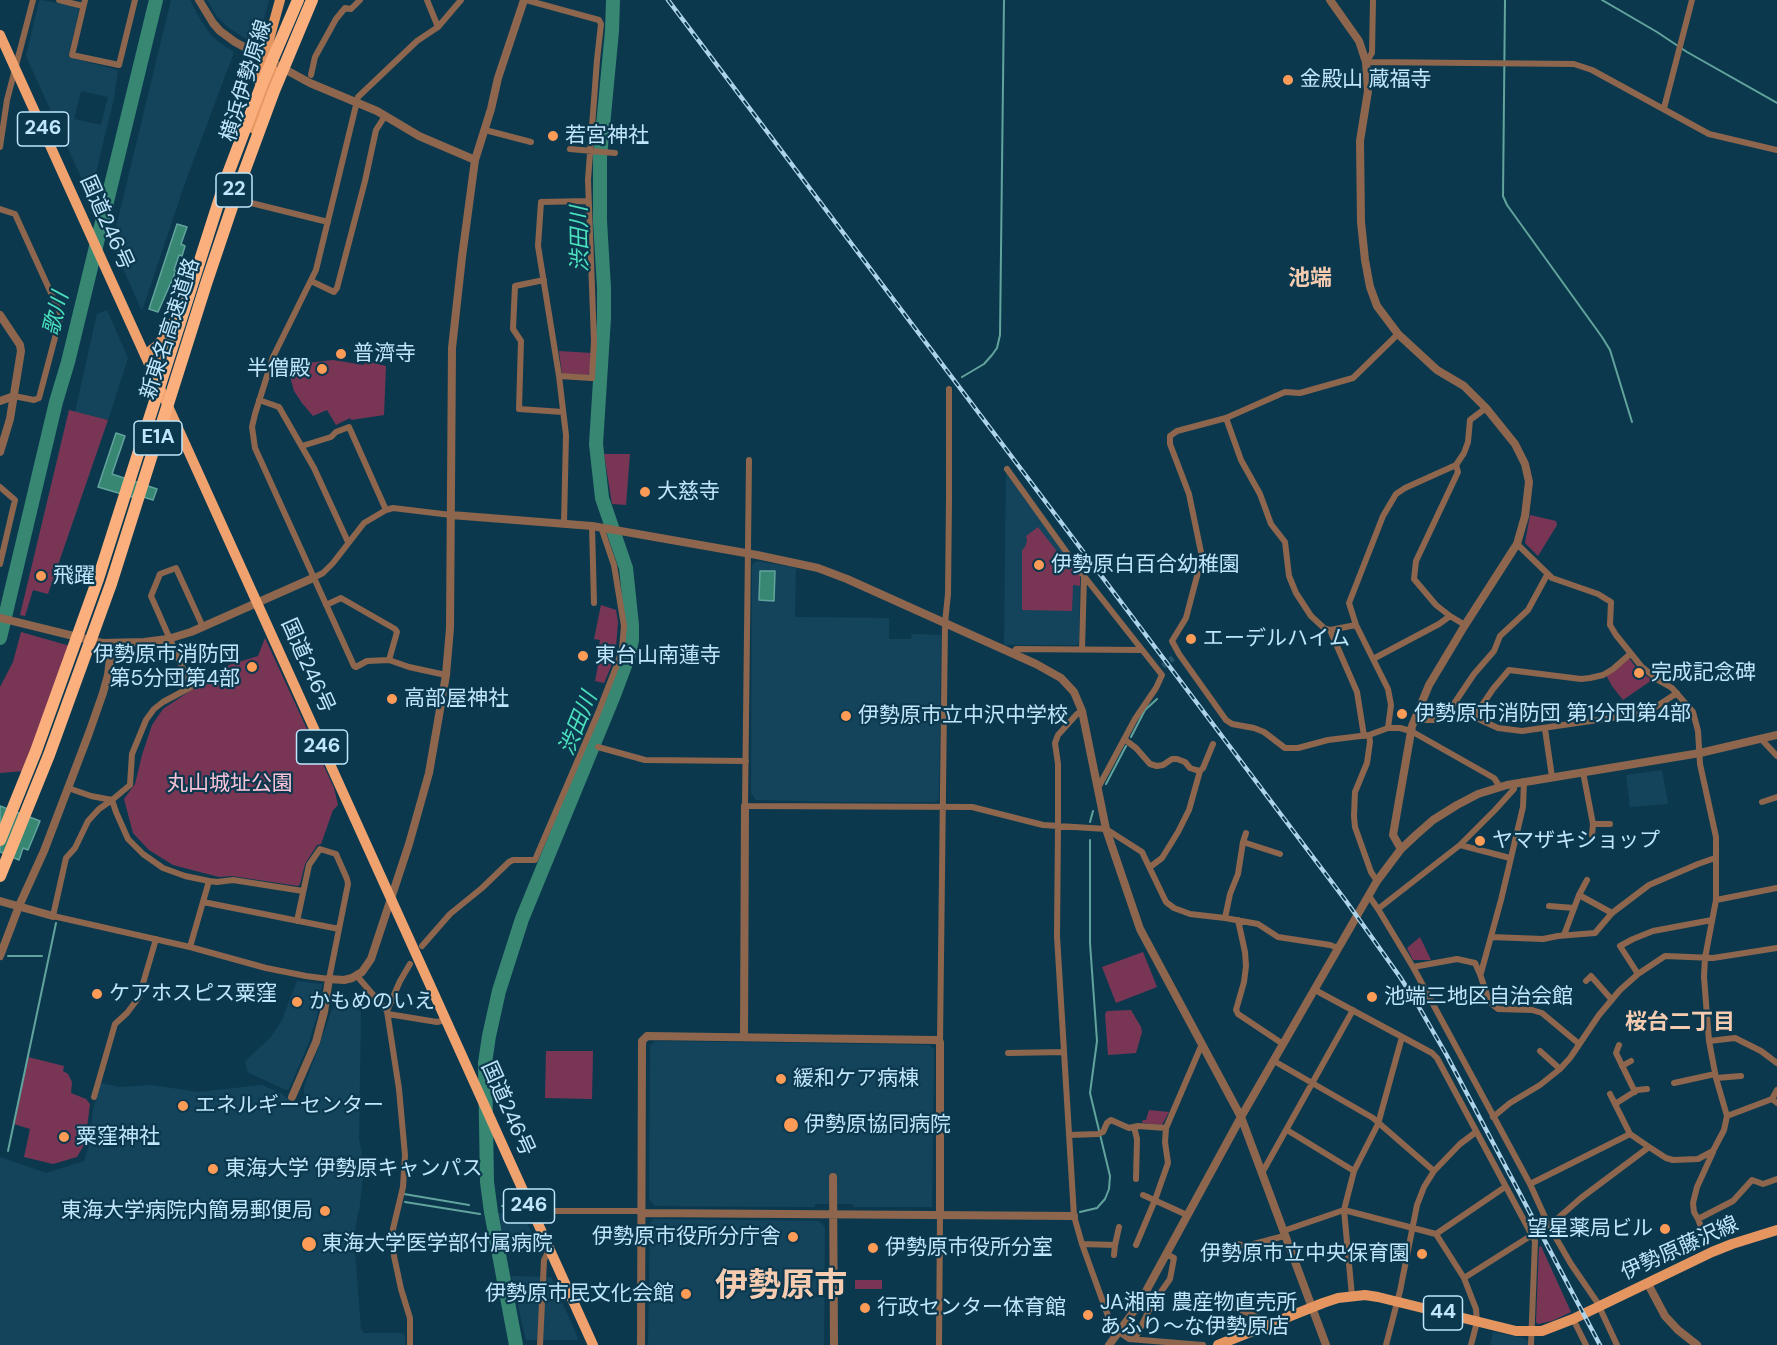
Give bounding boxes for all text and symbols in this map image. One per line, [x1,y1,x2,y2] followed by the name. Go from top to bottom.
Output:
[217,17,277,145] street label: 横浜伊勢原線
[1300,67,1432,93] place label: 金殿山 蔵福寺
[1281,73,1295,87] marker: 金殿山 蔵福寺
[18,112,68,146] road number: 246
[565,123,649,149] place label: 若宮神社
[546,129,560,143] marker: 若宮神社
[74,172,138,274] street label: 国道246号
[216,173,252,207] road number: 22
[567,206,595,272] water label: 渋田川
[136,255,206,403] street label: 新東名高速道路
[1288,266,1332,292] district label: 池端
[39,289,75,339] water label: 歌川
[353,341,416,367] place label: 普濟寺
[334,347,348,361] marker: 普濟寺
[247,356,310,382] place label: 半僧殿
[315,362,329,376] marker: 半僧殿
[134,421,182,455] road number: E1A
[657,479,720,505] place label: 大慈寺
[638,485,652,499] marker: 大慈寺
[1051,552,1240,578] place label: 伊勢原白百合幼稚園
[1032,558,1046,572] marker: 伊勢原白百合幼稚園
[53,563,95,589] place label: 飛躍
[34,569,48,583] marker: 飛躍
[275,615,339,717] street label: 国道246号
[1203,626,1350,652] place label: エーデルハイム
[1184,632,1198,646] marker: エーデルハイム
[93,642,240,692] place label: 伊勢原市消防団 第5分団第4部
[595,643,721,669] place label: 東台山南蓮寺
[576,649,590,663] marker: 東台山南蓮寺
[245,660,259,674] marker: 伊勢原市消防団 第5分団第4部
[1651,660,1756,686] place label: 完成記念碑
[1632,666,1646,680] marker: 完成記念碑
[404,686,509,712] place label: 高部屋神社
[554,688,604,760] water label: 渋田川
[385,692,399,706] marker: 高部屋神社
[1414,701,1691,727] place label: 伊勢原市消防団 第1分団第4部
[858,703,1068,729] place label: 伊勢原市立中沢中学校
[1395,707,1409,721] marker: 伊勢原市消防団 第1分団第4部
[839,709,853,723] marker: 伊勢原市立中沢中学校
[296,730,348,764] road number: 246
[167,771,293,797] park label: 丸山城址公園
[1492,828,1660,854] place label: ヤマザキショップ
[1473,834,1487,848] marker: ヤマザキショップ
[109,981,277,1007] place label: ケアホスピス粟窪
[1384,984,1573,1010] place label: 池端三地区自治会館
[90,987,104,1001] marker: ケアホスピス粟窪
[309,989,435,1015] place label: かもめのいえ
[1365,990,1379,1004] marker: 池端三地区自治会館
[290,995,304,1009] marker: かもめのいえ
[1625,1010,1735,1036] district label: 桜台二丁目
[475,1058,539,1160] street label: 国道246号
[793,1066,919,1092] place label: 緩和ケア病棟
[774,1072,788,1086] marker: 緩和ケア病棟
[195,1093,384,1119] place label: エネルギーセンター
[176,1099,190,1113] marker: エネルギーセンター
[804,1112,951,1138] place label: 伊勢原協同病院
[782,1116,800,1134] marker: 伊勢原協同病院
[76,1124,160,1150] place label: 粟窪神社
[57,1130,71,1144] marker: 粟窪神社
[225,1156,483,1182] place label: 東海大学 伊勢原キャンパス
[206,1162,220,1176] marker: 東海大学 伊勢原キャンパス
[504,1189,554,1223] road number: 246
[61,1198,313,1224] place label: 東海大学病院内簡易郵便局
[318,1204,332,1218] marker: 東海大学病院内簡易郵便局
[1617,1212,1743,1286] street label: 伊勢原藤沢線
[1527,1216,1653,1242] place label: 望星薬局ビル
[1658,1222,1672,1236] marker: 望星薬局ビル
[592,1224,781,1250] place label: 伊勢原市役所分庁舎
[786,1230,800,1244] marker: 伊勢原市役所分庁舎
[322,1231,553,1257] place label: 東海大学医学部付属病院
[300,1235,318,1253] marker: 東海大学医学部付属病院
[885,1235,1053,1261] place label: 伊勢原市役所分室
[866,1241,880,1255] marker: 伊勢原市役所分室
[1200,1241,1410,1267] place label: 伊勢原市立中央保育園
[1415,1247,1429,1261] marker: 伊勢原市立中央保育園
[715,1267,847,1307] district label: 伊勢原市
[485,1281,674,1307] place label: 伊勢原市民文化会館
[679,1287,693,1301] marker: 伊勢原市民文化会館
[1100,1290,1297,1340] place label: JA湘南 農産物直売所 あふり～な伊勢原店
[877,1295,1066,1321] place label: 行政センター体育館
[1424,1296,1462,1330] road number: 44
[858,1301,872,1315] marker: 行政センター体育館
[1081,1308,1095,1322] marker: JA湘南 農産物直売所 あふり～な伊勢原店

